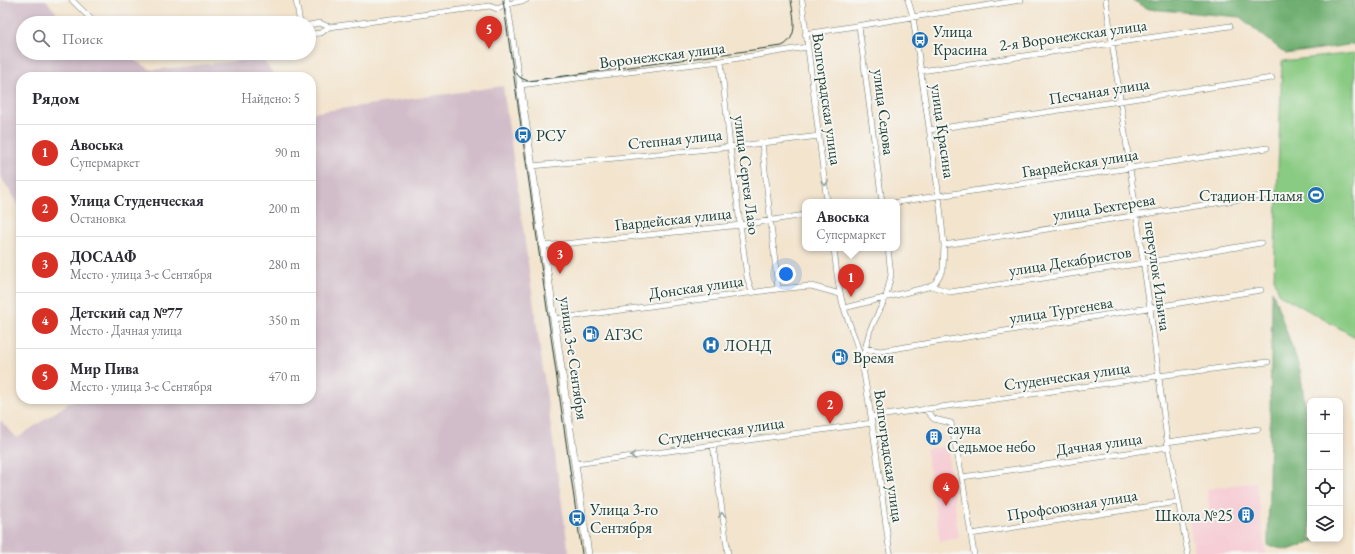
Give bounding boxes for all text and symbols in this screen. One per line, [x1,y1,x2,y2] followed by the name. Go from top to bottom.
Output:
[998,14,1149,56] street label: 2-я Воронежская улица
[16,16,316,60] search box
[476,16,502,49] pin: 5
[932,21,988,60] place label: Улица Красина
[30,27,52,49] icon: search
[62,29,103,48] text: Поиск
[910,30,930,50] bus stop icon: Улица Красина
[807,32,847,167] street label: Волгоградская улица
[598,37,727,73] street label: Воронежская улица
[868,68,900,157] street label: улица Седова
[1047,73,1151,109] street label: Песчаная улица
[926,83,960,180] street label: улица Красина
[32,87,80,109] text: Рядом
[241,90,300,107] text: Найдено: 5
[729,114,765,236] street label: улица Сергея Лазо
[627,124,724,154] street label: Степная улица
[513,125,533,145] bus stop icon: РСУ
[536,125,567,146] place label: РСУ
[70,135,123,154] text: Авоська
[1020,143,1140,183] street label: Гвардейская улица
[42,144,48,161] text: 1
[275,144,300,161] text: 90 m
[70,154,140,171] text: Супермаркет
[820,180,829,186] one-way arrow
[1199,185,1303,206] place label: Стадион Пламя
[1306,185,1326,205] sports icon: Стадион Пламя
[1051,188,1157,225] street label: улица Бехтерева
[70,191,204,210] text: Улица Студенческая
[802,199,900,251] popup
[42,200,48,217] text: 2
[269,200,300,217] text: 200 m
[613,202,733,236] street label: Гвардейская улица
[816,207,869,226] text: Авоська
[70,210,126,227] text: Остановка
[1140,220,1176,333] street label: переулок Ильича
[816,226,886,243] text: Супермаркет
[547,241,573,274] pin: 3
[1007,241,1133,281] street label: улица Декабристов
[70,247,136,266] text: ДОСААФ
[42,256,48,273] text: 3
[269,256,300,273] text: 280 m
[776,264,796,284] your location
[838,264,864,297] pin: 1
[70,266,212,283] text: Место · улица 3-е Сентября
[647,270,745,304] street label: Донская улица
[1008,291,1115,329] street label: улица Тургенева
[555,295,593,421] street label: улица 3-е Сентября
[70,303,183,322] text: Детский сад №77
[42,312,48,329] text: 4
[269,312,300,329] text: 350 m
[70,322,182,339] text: Место · Дачная улица
[581,324,601,344] fuel station icon: АГЗС
[603,324,643,345] place label: АГЗС
[701,335,721,355] hospital icon: ЛОНД
[724,335,772,356] place label: ЛОНД
[830,347,850,367] fuel station icon: Время
[853,347,894,368] place label: Время
[1002,357,1132,395] street label: Студенческая улица
[70,359,139,378] text: Мир Пива
[42,368,48,385] text: 5
[269,368,300,385] text: 470 m
[70,378,212,395] text: Место · улица 3-е Сентября
[869,389,909,524] street label: Волгоградская улица
[817,391,843,424] pin: 2
[1307,398,1343,542] map controls
[1307,398,1343,434] button: +
[656,412,786,450] street label: Студенческая улица
[947,418,1036,457] place label: сауна Седьмое небо
[924,427,944,447] building icon: сауна Седьмое небо
[1054,427,1144,460] street label: Дачная улица
[1307,434,1343,470] button: −
[630,451,636,460] one-way arrow
[1307,470,1343,506] button: locate
[933,473,959,506] pin: 4
[1005,484,1139,526] street label: Профсоюзная улица
[589,499,658,538] place label: Улица 3-го Сентября
[1155,505,1233,526] place label: Школа №25
[1236,505,1256,525] building icon: Школа №25
[1307,506,1343,542] button: layers
[567,508,587,528] bus stop icon: Улица 3-го Сентября
[718,512,727,518] one-way arrow

